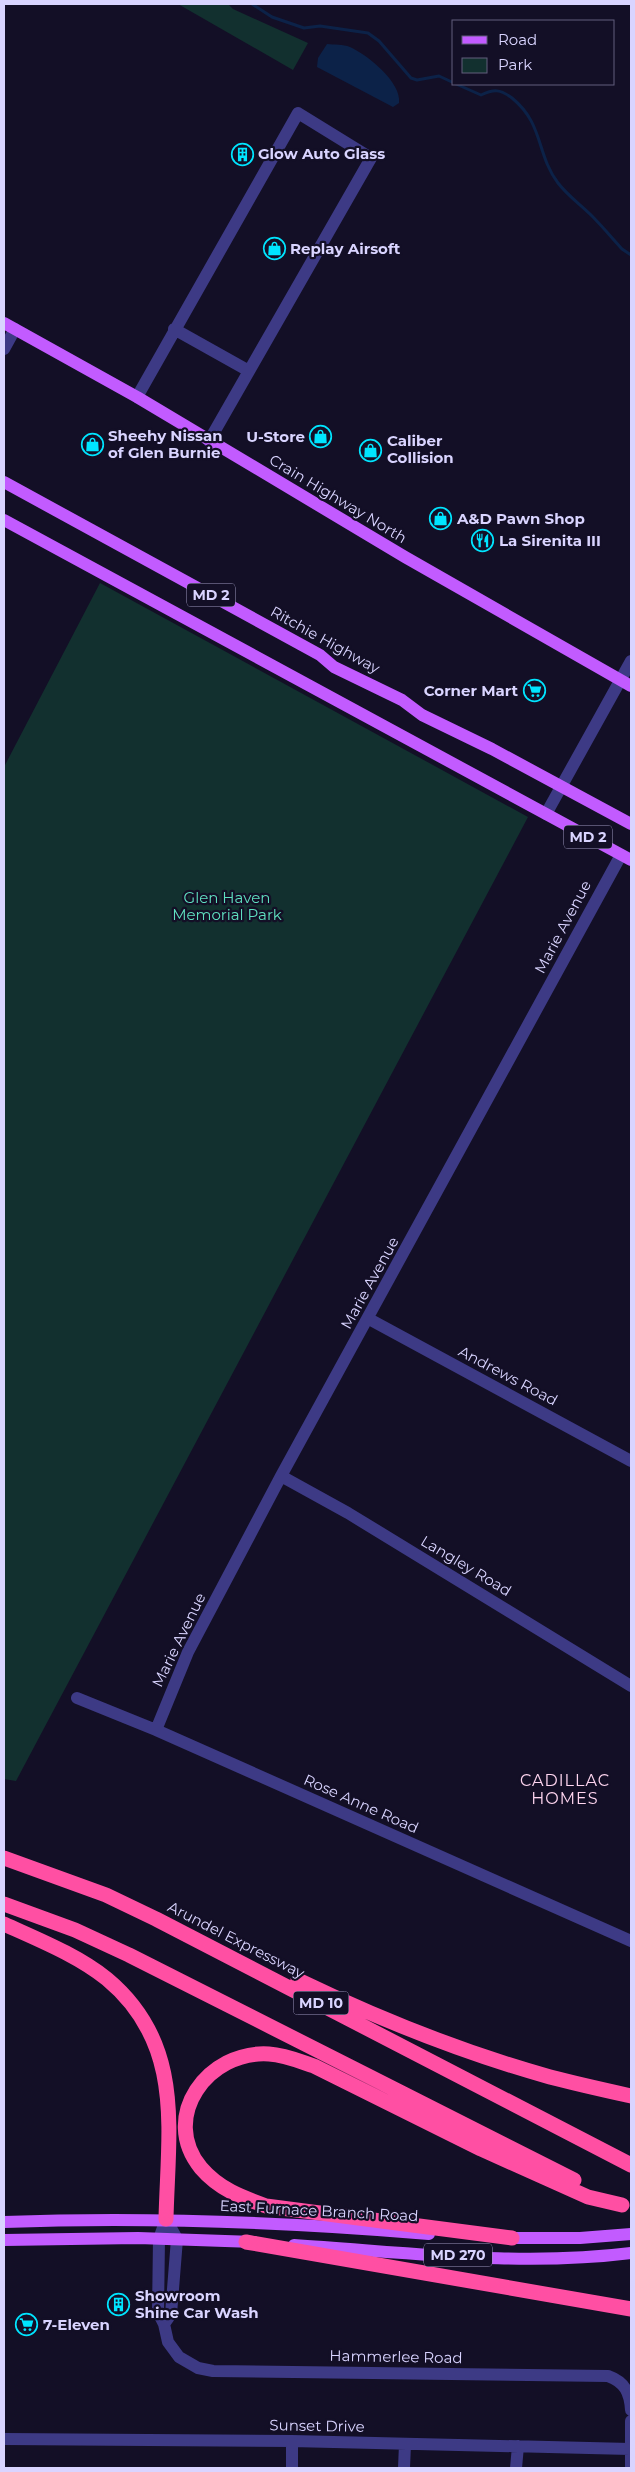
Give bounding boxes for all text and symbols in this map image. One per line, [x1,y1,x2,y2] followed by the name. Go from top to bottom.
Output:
[452,20,615,85] legend
[498,30,537,49] text: Road
[498,55,532,74] text: Park
[230,142,254,166] building icon: Glow Auto Glass
[258,144,385,163] place label: Glow Auto Glass
[262,237,286,261] shop icon: Replay Airsoft
[290,239,401,258] place label: Replay Airsoft
[309,425,333,449] shop icon: U-Store
[108,426,223,462] place label: Sheehy Nissan of Glen Burnie
[246,427,305,446] place label: U-Store
[387,431,454,467] place label: Caliber Collision
[80,433,104,457] shop icon: Sheehy Nissan of Glen Burnie
[359,438,383,462] shop icon: Caliber Collision
[266,450,410,547] street label: Crain Highway North
[429,507,453,531] shop icon: A&D Pawn Shop
[456,509,585,528] place label: A&D Pawn Shop
[471,529,495,553] restaurant icon: La Sirenita III
[499,531,601,550] place label: La Sirenita III
[187,584,235,606] road number: MD 2
[267,602,384,678] street label: Ritchie Highway
[522,679,546,703] supermarket icon: Corner Mart
[424,681,518,700] place label: Corner Mart
[564,826,612,849] road number: MD 2
[530,877,595,977] street label: Marie Avenue
[172,888,282,924] park label: Glen Haven Memorial Park
[336,1233,403,1332] street label: Marie Avenue
[455,1341,561,1410] street label: Andrews Road
[417,1531,515,1600] street label: Langley Road
[147,1589,210,1690] street label: Marie Avenue
[301,1770,422,1837] street label: Rose Anne Road
[520,1771,610,1808] district label: CADILLAC HOMES
[165,1897,309,1983] street label: Arundel Expressway
[294,1992,348,2015] road number: MD 10
[219,2196,419,2225] street label: East Furnace Branch Road
[424,2244,492,2266] road number: MD 270
[135,2286,259,2322] place label: Showroom Shine Car Wash
[107,2293,131,2317] building icon: Showroom Shine Car Wash
[15,2313,39,2337] supermarket icon: 7-Eleven
[43,2315,110,2334] place label: 7-Eleven
[329,2346,463,2367] street label: Hammerlee Road
[269,2415,365,2436] street label: Sunset Drive

